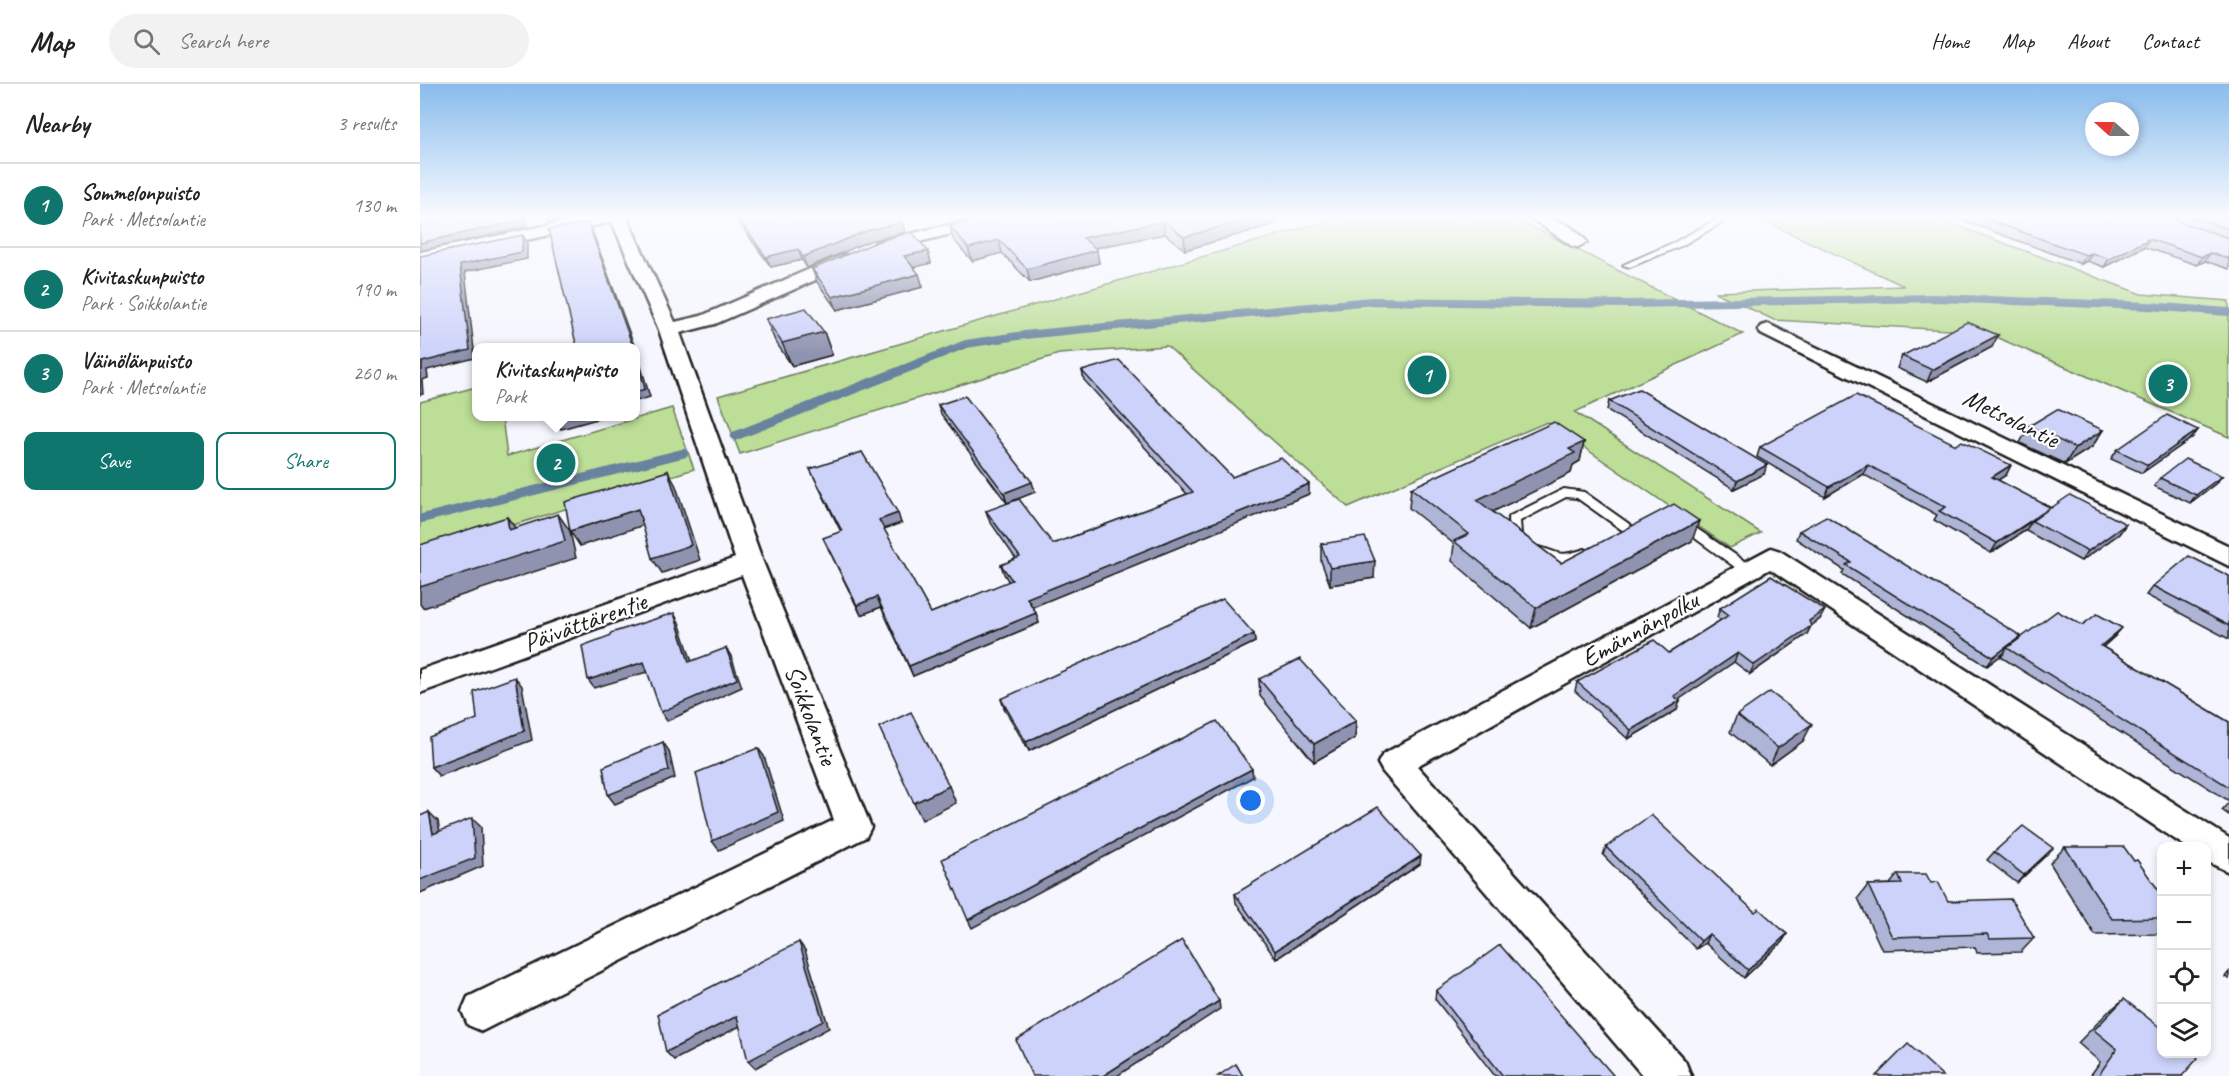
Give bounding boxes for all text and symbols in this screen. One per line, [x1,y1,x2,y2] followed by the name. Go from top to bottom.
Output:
[109,14,529,68] search box
[30,24,73,59] text: Map
[130,25,163,58] icon: search
[178,27,268,55] text: Search here
[1931,28,1969,54] text: Home
[2002,28,2034,54] text: Map
[2067,28,2109,54] text: About
[2142,28,2199,54] text: Contact
[2085,102,2139,156] north arrow
[24,107,89,140] text: Nearby
[337,111,396,136] text: 3 results
[81,179,199,207] text: Sommelonpuisto
[39,193,48,218] text: 1
[353,193,396,218] text: 130 m
[81,207,205,232] text: Park · Metsolantie
[81,263,203,291] text: Kivitaskunpuisto
[39,277,48,302] text: 2
[353,277,396,302] text: 190 m
[81,291,206,316] text: Park · Soikkolantie
[472,343,640,421] popup
[81,347,191,375] text: Väinölänpuisto
[1408,352,1446,398] pin: 1
[495,356,617,384] text: Kivitaskunpuisto
[39,361,48,386] text: 3
[353,361,396,386] text: 260 m
[2148,362,2188,406] pin: 3
[81,375,205,400] text: Park · Metsolantie
[1958,381,2066,456] street label: Metsolantie
[495,384,527,409] text: Park
[24,432,204,490] button: Save
[216,432,396,490] button: Share
[536,440,576,485] pin: 2
[1576,582,1706,675] street label: Emännänpolku
[519,584,652,659] street label: Päivättärentie
[777,661,846,771] street label: Soikkolantie
[1236,786,1265,815] your location
[2157,842,2211,1058] map controls
[2157,842,2211,896] button: +
[2157,896,2211,950] button: −
[2157,950,2211,1004] button: locate
[2157,1004,2211,1058] button: layers

